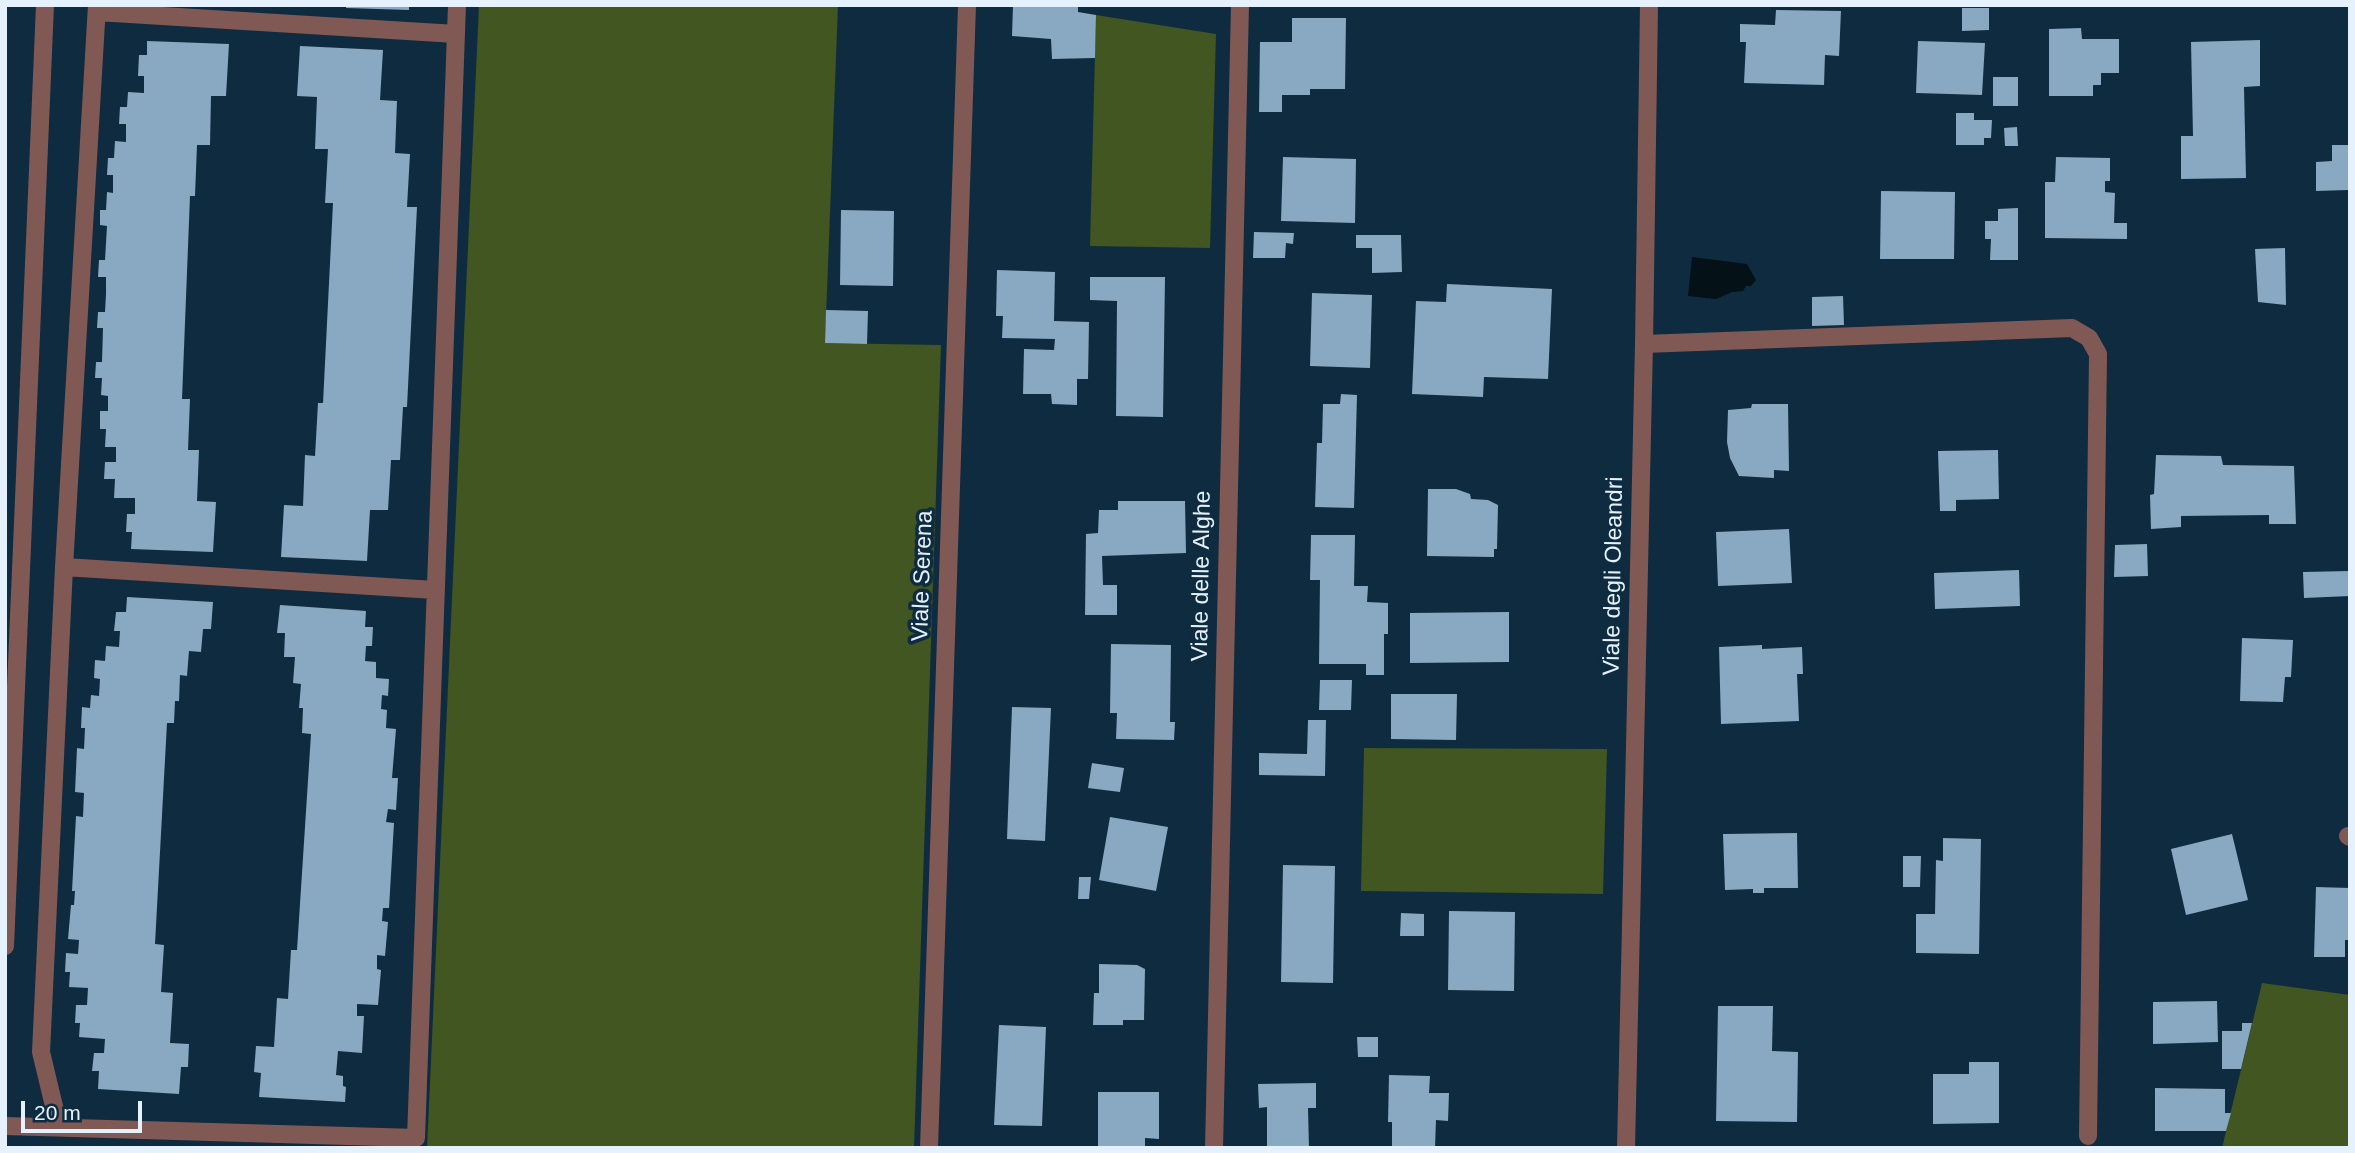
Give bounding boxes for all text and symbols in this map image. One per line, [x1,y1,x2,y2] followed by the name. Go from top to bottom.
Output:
[1598,476,1630,676] street label: Viale degli Oleandri
[1187,490,1217,662] street label: Viale delle Alghe
[907,510,939,642] street label: Viale Serena
[24,1086,145,1130] scale bar
[34,1101,81,1124] text: 20 m

